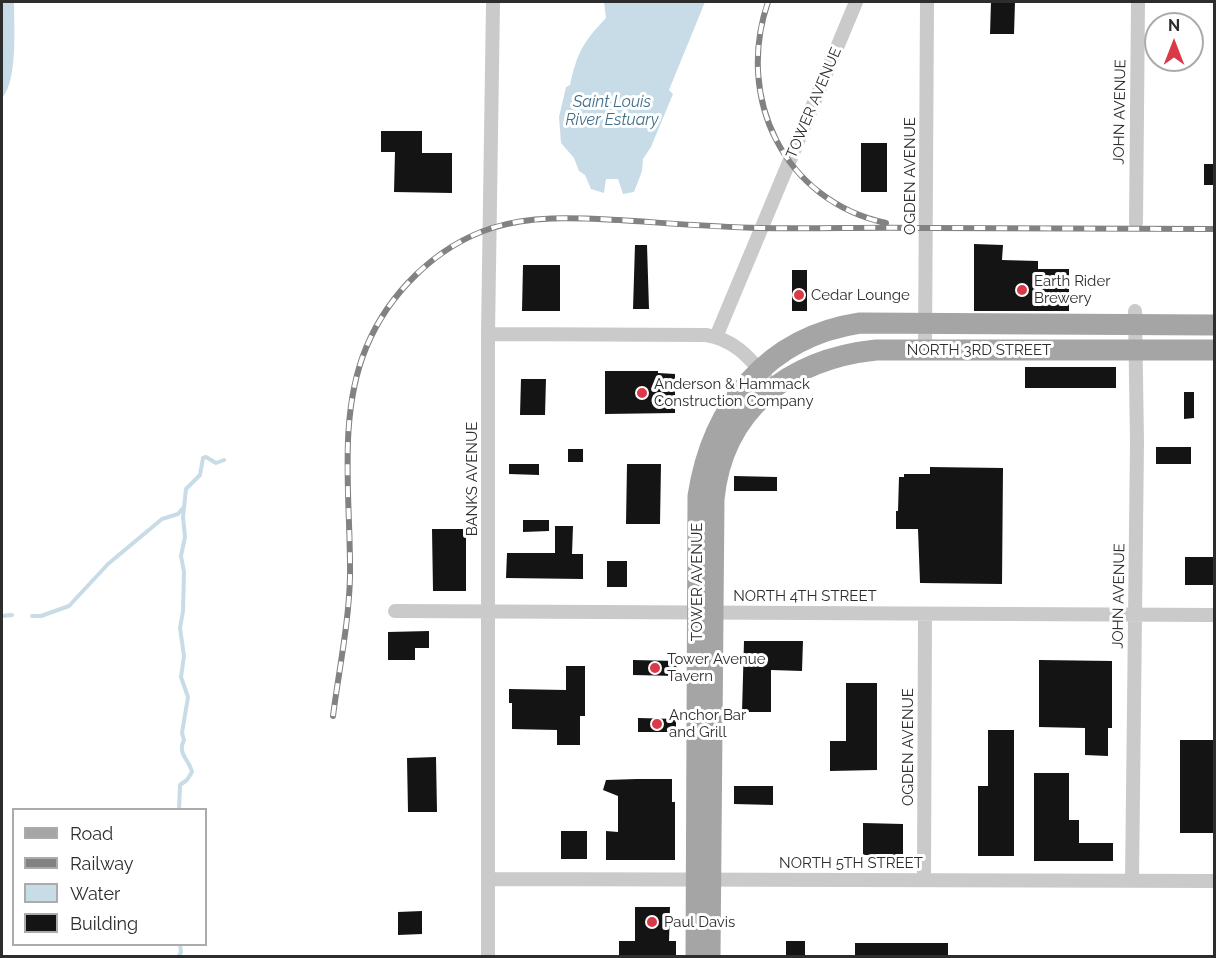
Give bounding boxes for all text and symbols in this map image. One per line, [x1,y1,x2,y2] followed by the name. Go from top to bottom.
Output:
[1144,12,1204,72] north arrow
[1168,16,1180,35] text: N
[783,45,845,161] street label: TOWER AVENUE
[1110,59,1130,165] street label: JOHN AVENUE
[566,92,658,130] water label: Saint Louis River Estuary
[901,117,919,235] street label: OGDEN AVENUE
[1034,272,1111,307] place label: Earth Rider Brewery
[1015,283,1029,297] marker: Earth Rider Brewery
[811,286,910,304] place label: Cedar Lounge
[792,288,806,302] marker: Cedar Lounge
[907,341,1051,359] street label: NORTH 3RD STREET
[654,375,814,410] place label: Anderson & Hammack Construction Company
[635,386,649,400] marker: Anderson & Hammack Construction Company
[463,422,481,536] street label: BANKS AVENUE
[688,523,706,641] street label: TOWER AVENUE
[1109,543,1129,649] street label: JOHN AVENUE
[733,587,877,605] street label: NORTH 4TH STREET
[667,650,766,685] place label: Tower Avenue Tavern
[648,661,662,675] marker: Tower Avenue Tavern
[899,688,917,806] street label: OGDEN AVENUE
[669,706,746,741] place label: Anchor Bar and Grill
[650,717,664,731] marker: Anchor Bar and Grill
[12,808,207,946] legend
[70,823,113,844] text: Road
[70,853,134,874] text: Railway
[779,854,923,872] street label: NORTH 5TH STREET
[70,883,120,904] text: Water
[70,913,138,934] text: Building
[664,913,735,931] place label: Paul Davis
[645,915,659,929] marker: Paul Davis

